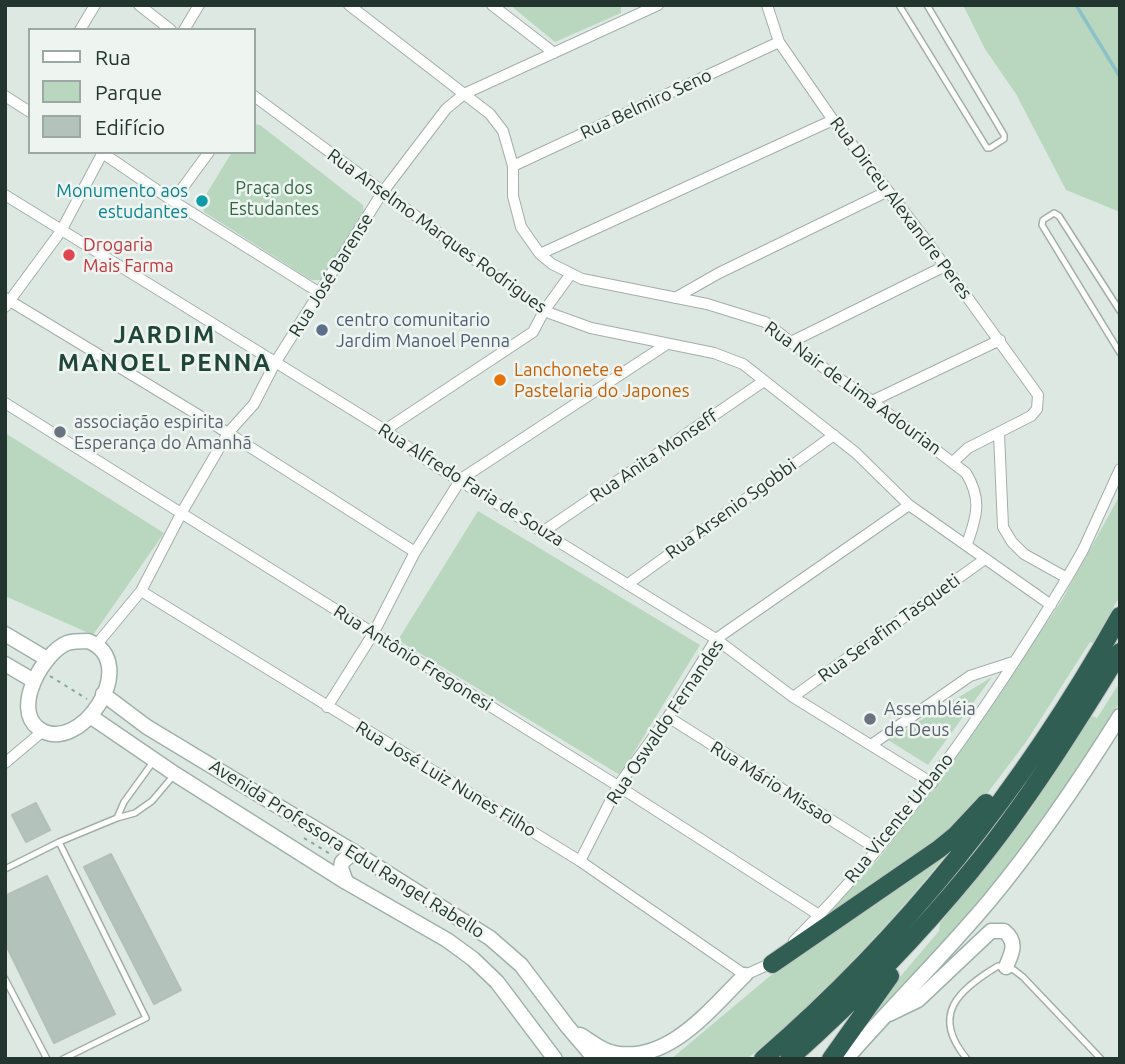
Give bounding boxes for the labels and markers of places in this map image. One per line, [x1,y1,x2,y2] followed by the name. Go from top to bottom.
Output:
[56,180,188,222] place label: Monumento aos estudantes
[194,193,210,209] marker: Monumento aos estudantes
[83,234,174,276] place label: Drogaria Mais Farma
[61,247,77,263] marker: Drogaria Mais Farma
[336,309,510,352] place label: centro comunitario Jardim Manoel Penna
[314,322,330,338] marker: centro comunitario Jardim Manoel Penna
[514,359,690,402] place label: Lanchonete e Pastelaria do Japones
[492,372,508,388] marker: Lanchonete e Pastelaria do Japones
[74,411,252,453] place label: associação espirita Esperança do Amanhã
[52,424,68,440] marker: associação espirita Esperança do Amanhã
[884,698,976,740] place label: Assembléia de Deus
[862,711,878,727] marker: Assembléia de Deus

